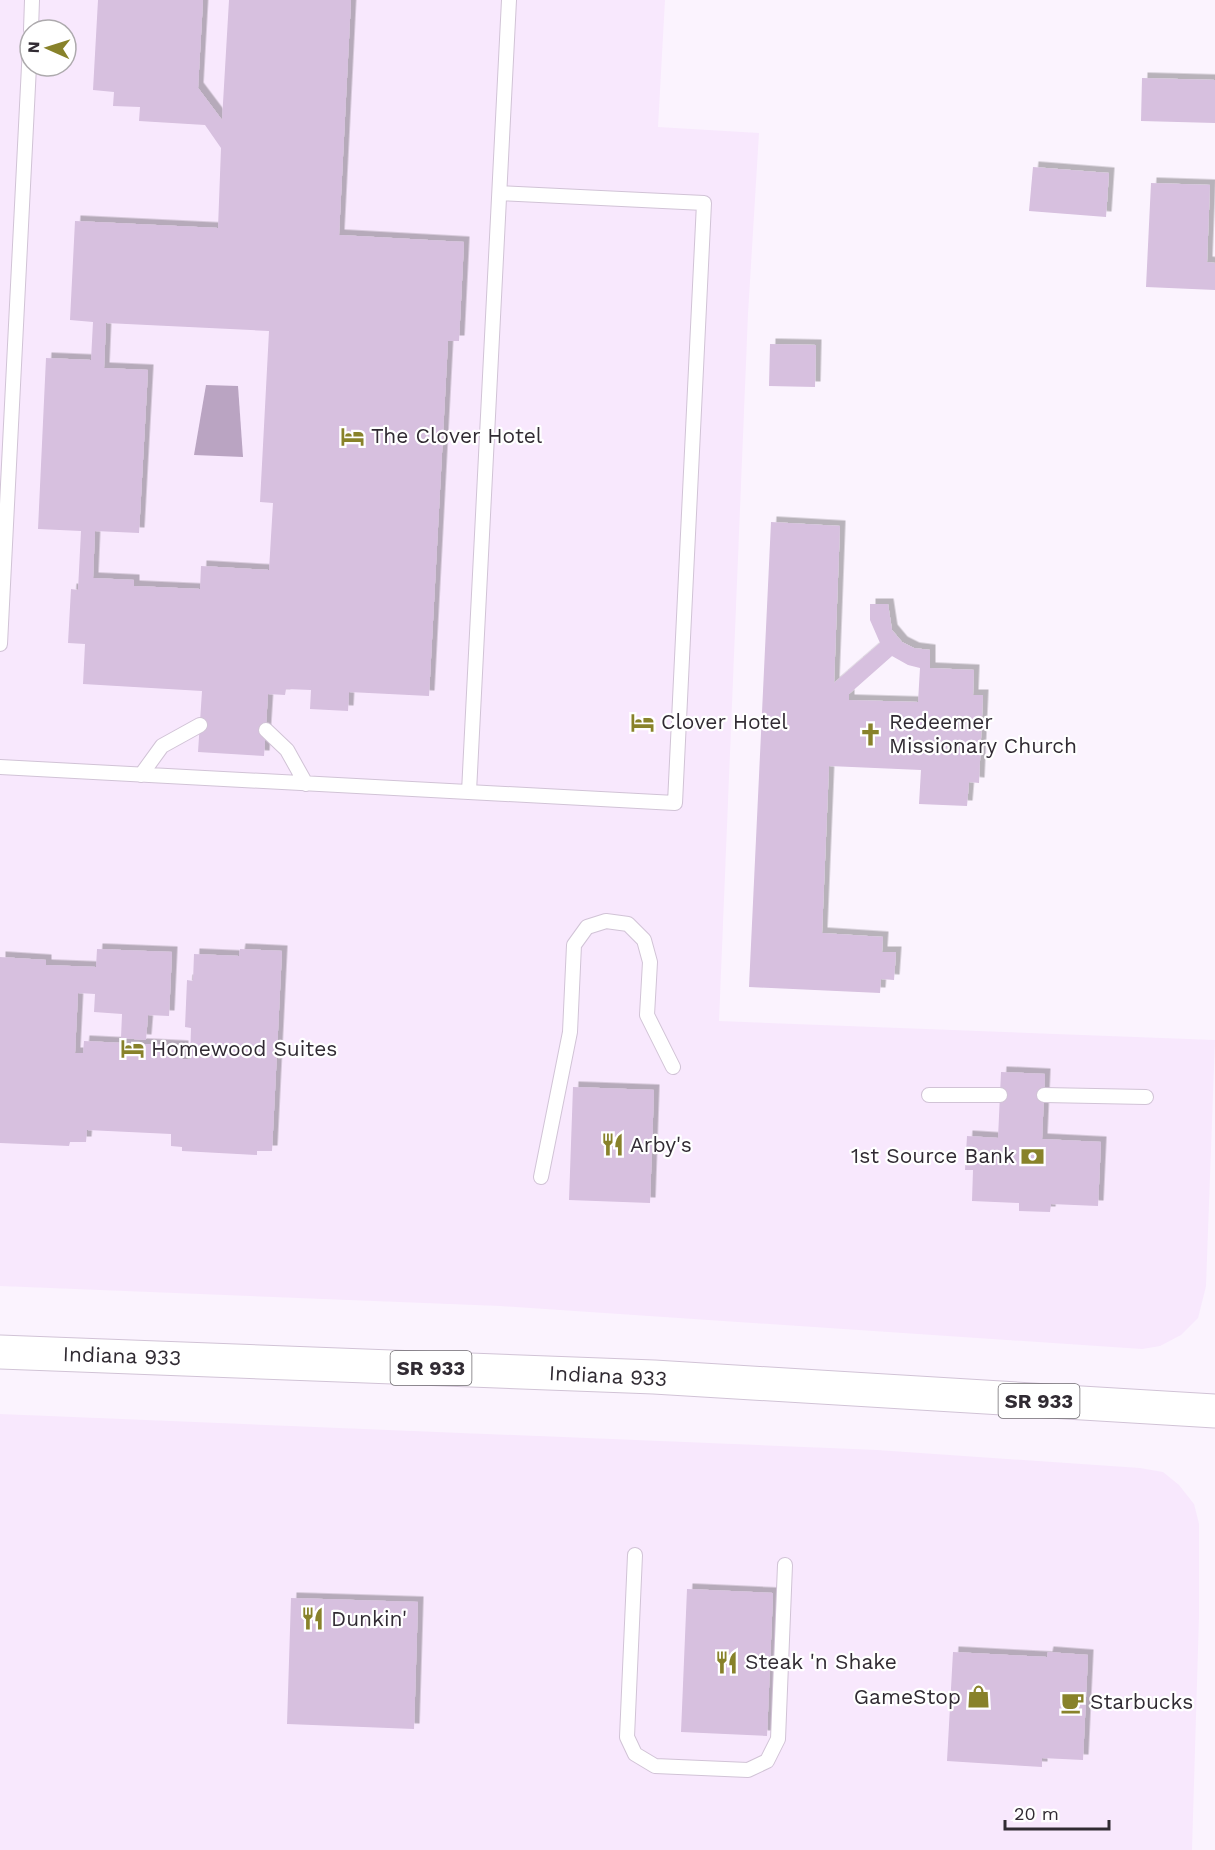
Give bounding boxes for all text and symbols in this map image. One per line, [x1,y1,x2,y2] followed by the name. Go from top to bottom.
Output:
[18,18,78,78] north arrow
[24,41,43,54] text: N
[340,423,366,449] hotel icon: The Clover Hotel
[371,423,543,448] place label: The Clover Hotel
[630,709,656,735] hotel icon: Clover Hotel
[661,709,788,734] place label: Clover Hotel
[889,709,1077,758] place label: Redeemer Missionary Church
[858,721,884,747] church icon: Redeemer Missionary Church
[120,1036,146,1062] hotel icon: Homewood Suites
[151,1036,337,1061] place label: Homewood Suites
[599,1132,625,1158] restaurant icon: Arby's
[630,1132,692,1157] place label: Arby's
[851,1143,1015,1168] place label: 1st Source Bank
[1020,1143,1046,1169] bank icon: 1st Source Bank
[62,1341,182,1370] street label: Indiana 933
[390,1351,472,1385] road number: SR 933
[548,1360,668,1391] street label: Indiana 933
[998,1384,1080,1418] road number: SR 933
[300,1606,326,1632] restaurant icon: Dunkin'
[331,1606,407,1631] place label: Dunkin'
[714,1649,740,1675] restaurant icon: Steak 'n Shake
[745,1649,897,1674] place label: Steak 'n Shake
[854,1684,961,1709] place label: GameStop
[966,1684,992,1710] shop icon: GameStop
[1059,1689,1085,1715] cafe icon: Starbucks
[1090,1689,1193,1714] place label: Starbucks
[1005,1793,1108,1831] scale bar
[1014,1803,1059,1824] text: 20 m

